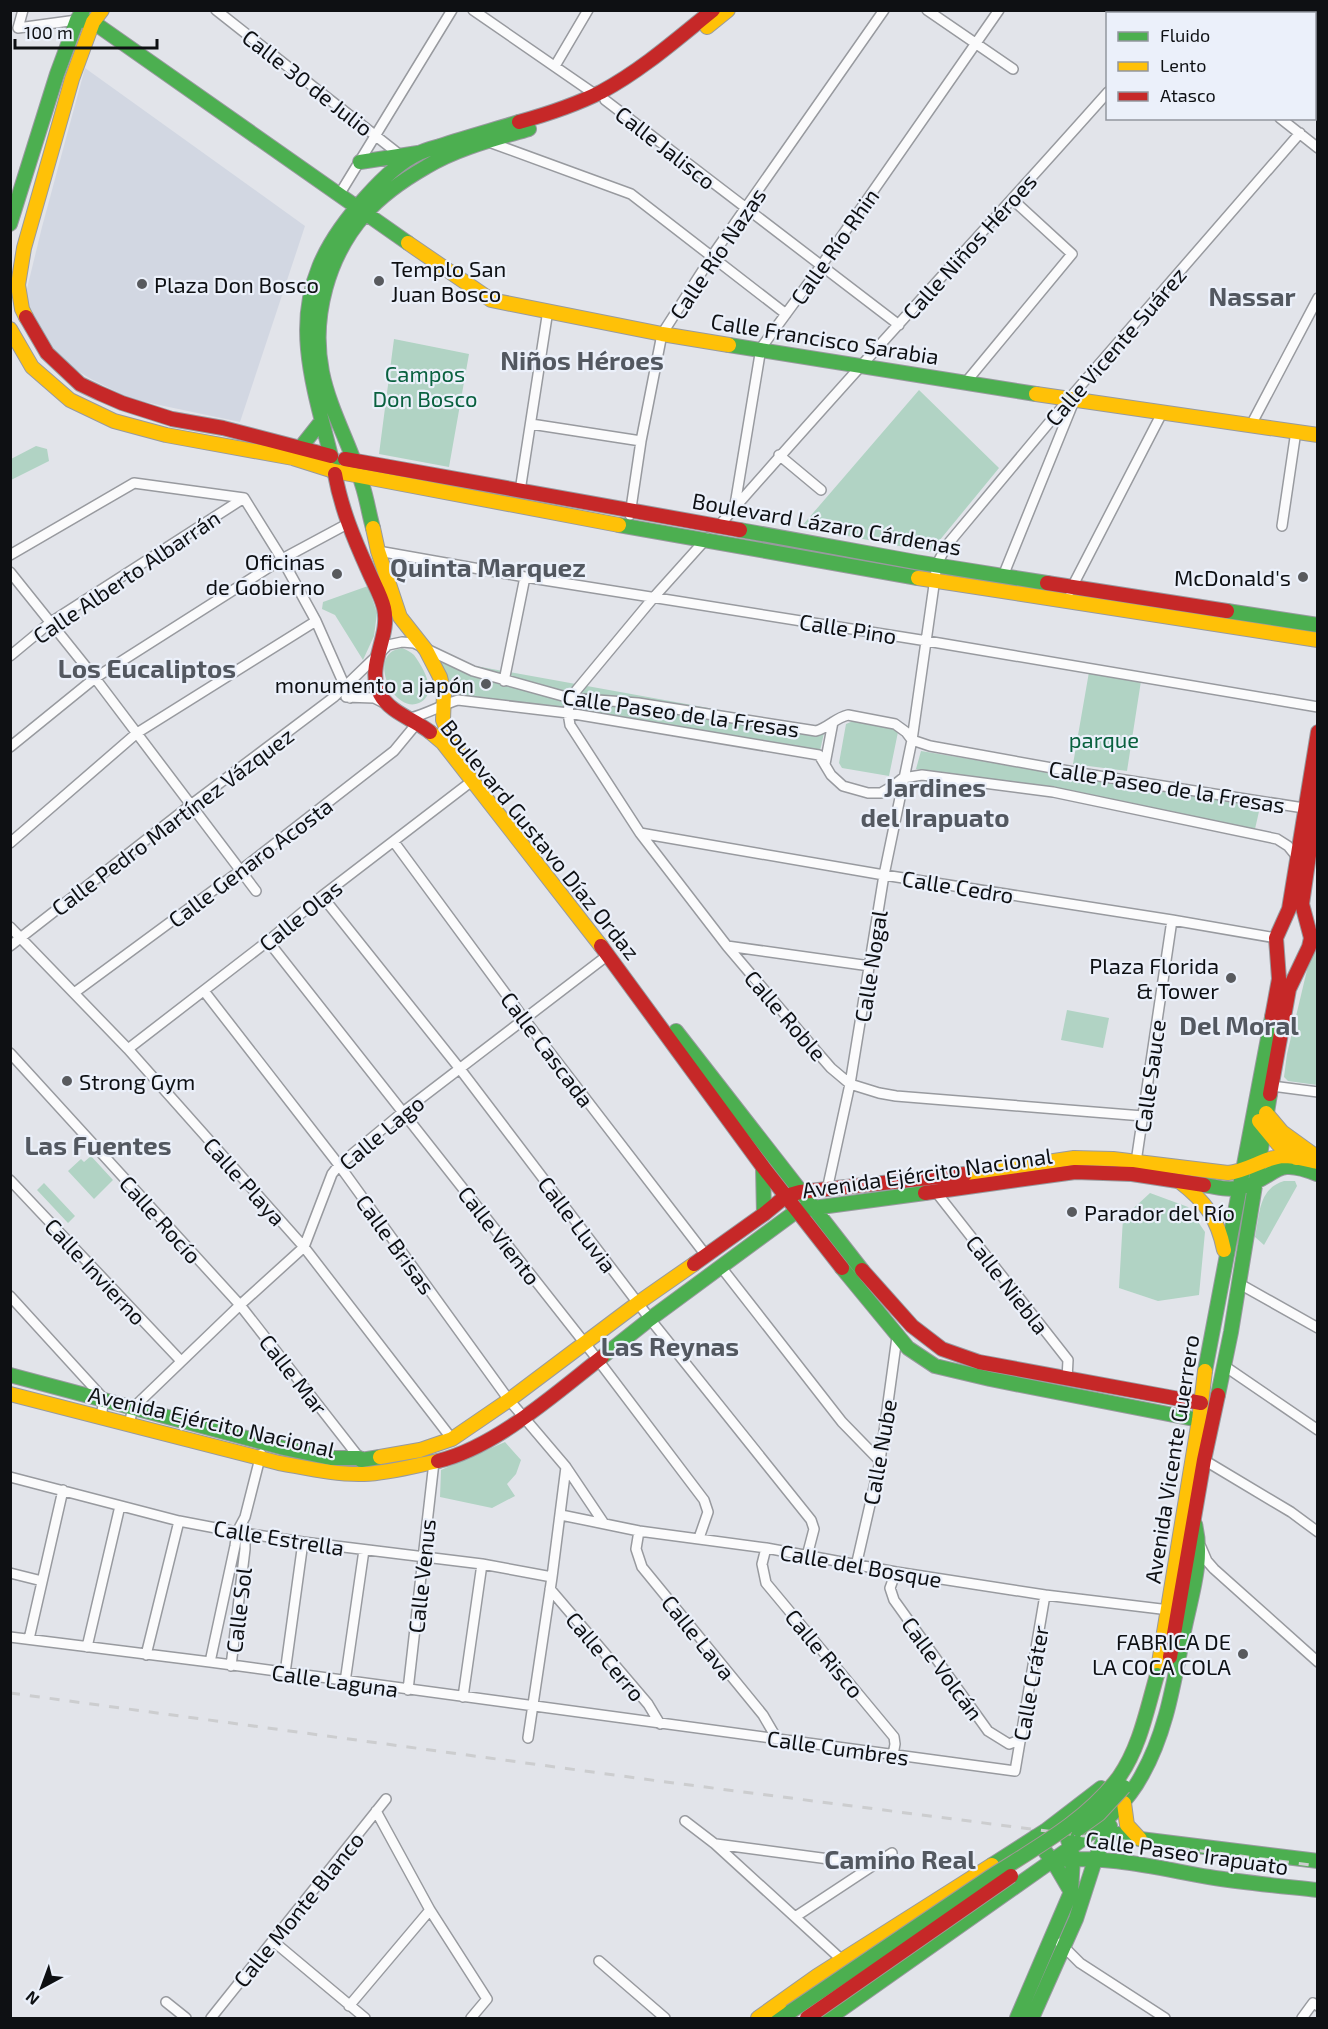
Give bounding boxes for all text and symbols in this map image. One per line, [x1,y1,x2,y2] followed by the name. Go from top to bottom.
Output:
[15,12,158,50] scale bar
[1106,12,1316,120] legend
[24,21,73,43] text: 100 m
[238,23,378,141] street label: Calle 30 de Julio
[1160,24,1210,46] text: Fluido
[1160,54,1206,76] text: Lento
[1160,84,1216,106] text: Atasco
[611,100,721,194] street label: Calle Jalisco
[897,168,1041,324] street label: Calle Niños Héroes
[663,182,771,324] street label: Calle Río Nazas
[784,183,884,309] street label: Calle Río Rhin
[391,255,506,306] place label: Templo San Juan Bosco
[1039,261,1191,431] street label: Calle Vicente Suárez
[154,271,319,297] place label: Plaza Don Bosco
[372,274,386,288] marker: Templo San Juan Bosco
[135,277,149,291] marker: Plaza Don Bosco
[1208,280,1296,311] district label: Nassar
[709,307,941,369] street label: Calle Francisco Sarabia
[500,344,664,375] district label: Niños Héroes
[372,360,478,411] park label: Campos Don Bosco
[690,486,964,560] street label: Boulevard Lázaro Cárdenas
[28,504,224,648] street label: Calle Alberto Albarrán
[205,548,325,599] place label: Oficinas de Gobierno
[390,551,586,583] district label: Quinta Marquez
[1174,564,1291,590] place label: McDonald's
[330,567,344,581] marker: Oficinas de Gobierno
[1296,570,1310,584] marker: McDonald's
[798,607,898,649] street label: Calle Pino
[58,652,236,683] district label: Los Eucaliptos
[275,671,474,698] place label: monumento a japón
[479,677,493,691] marker: monumento a japón
[561,683,801,741] street label: Calle Paseo de la Fresas
[436,714,646,964] street label: Boulevard Gustavo Díaz Ordaz
[46,722,298,920] street label: Calle Pedro Martínez Vázquez
[1069,726,1139,752] park label: parque
[1047,754,1287,818] street label: Calle Paseo de la Fresas
[860,771,1010,832] district label: Jardines del Irapuato
[163,792,337,932] street label: Calle Genaro Acosta
[900,864,1016,908] street label: Calle Cedro
[253,874,347,956] street label: Calle Olas
[848,908,892,1024] street label: Calle Nogal
[1089,952,1219,1003] place label: Plaza Florida & Tower
[740,964,832,1066] street label: Calle Roble
[1224,971,1238,985] marker: Plaza Florida & Tower
[496,986,600,1112] street label: Calle Cascada
[1179,1009,1299,1040] district label: Del Moral
[1128,1018,1170,1134] street label: Calle Sauce
[79,1068,195,1094] place label: Strong Gym
[60,1074,74,1088] marker: Strong Gym
[333,1089,429,1175] street label: Calle Lago
[24,1129,172,1160] district label: Las Fuentes
[199,1132,291,1230] street label: Calle Playa
[800,1142,1054,1203] street label: Avenida Ejército Nacional
[115,1170,207,1268] street label: Calle Rocío
[533,1171,623,1277] street label: Calle Lluvia
[453,1180,547,1290] street label: Calle Viento
[351,1189,441,1299] street label: Calle Brisas
[1084,1199,1235,1225] place label: Parador del Río
[1065,1205,1079,1219] marker: Parador del Río
[40,1212,152,1330] street label: Calle Invierno
[961,1229,1055,1339] street label: Calle Niebla
[255,1329,333,1419] street label: Calle Mar
[601,1330,739,1362] district label: Las Reynas
[1138,1333,1204,1585] street label: Avenida Vicente Guerrero
[86,1380,338,1463] street label: Avenida Ejército Nacional
[857,1397,901,1507] street label: Calle Nube
[212,1514,346,1560] street label: Calle Estrella
[402,1518,440,1634] street label: Calle Venus
[778,1538,944,1592] street label: Calle del Bosque
[220,1565,256,1654] street label: Calle Sol
[657,1589,741,1685] street label: Calle Lava
[780,1603,870,1703] street label: Calle Risco
[561,1606,651,1706] street label: Calle Cerro
[897,1611,989,1725] street label: Calle Volcán
[1007,1623,1053,1743] street label: Calle Cráter
[1092,1628,1231,1679] place label: FABRICA DE LA COCA COLA
[1236,1647,1250,1661] marker: FABRICA DE LA COCA COLA
[270,1658,400,1702] street label: Calle Laguna
[765,1724,911,1770] street label: Calle Cumbres
[1084,1825,1290,1879] street label: Calle Paseo Irapuato
[227,1826,369,1992] street label: Calle Monte Blanco
[824,1843,976,1874] district label: Camino Real
[12,1957,72,2017] north arrow
[21,1988,42,2010] text: N

